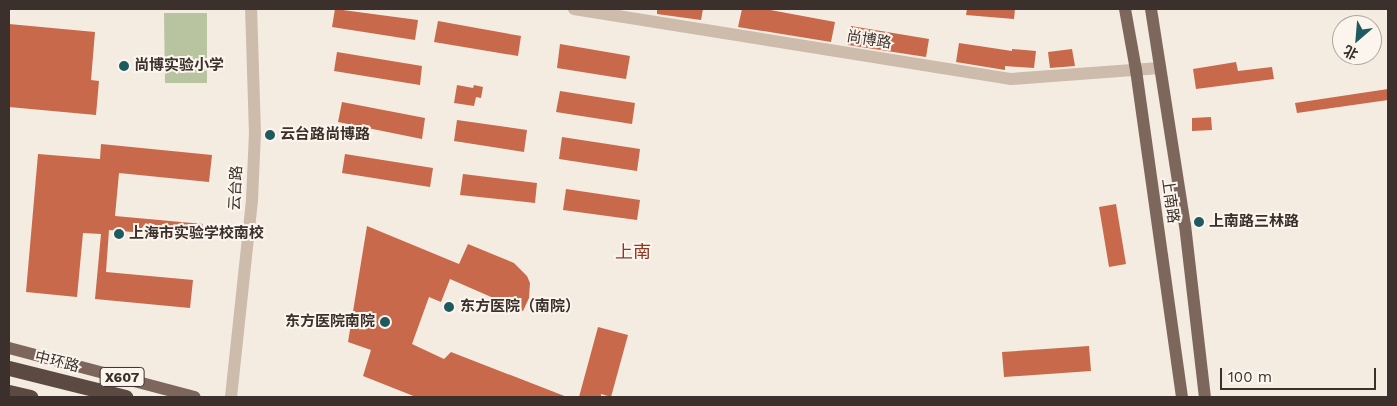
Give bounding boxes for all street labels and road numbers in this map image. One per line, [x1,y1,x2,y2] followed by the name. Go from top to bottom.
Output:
[845,28,893,52] street label: 尚博路
[226,165,246,211] street label: 云台路
[1158,177,1182,225] street label: 上南路
[33,348,81,376] street label: 中环路
[100,366,144,388] road number: X607

